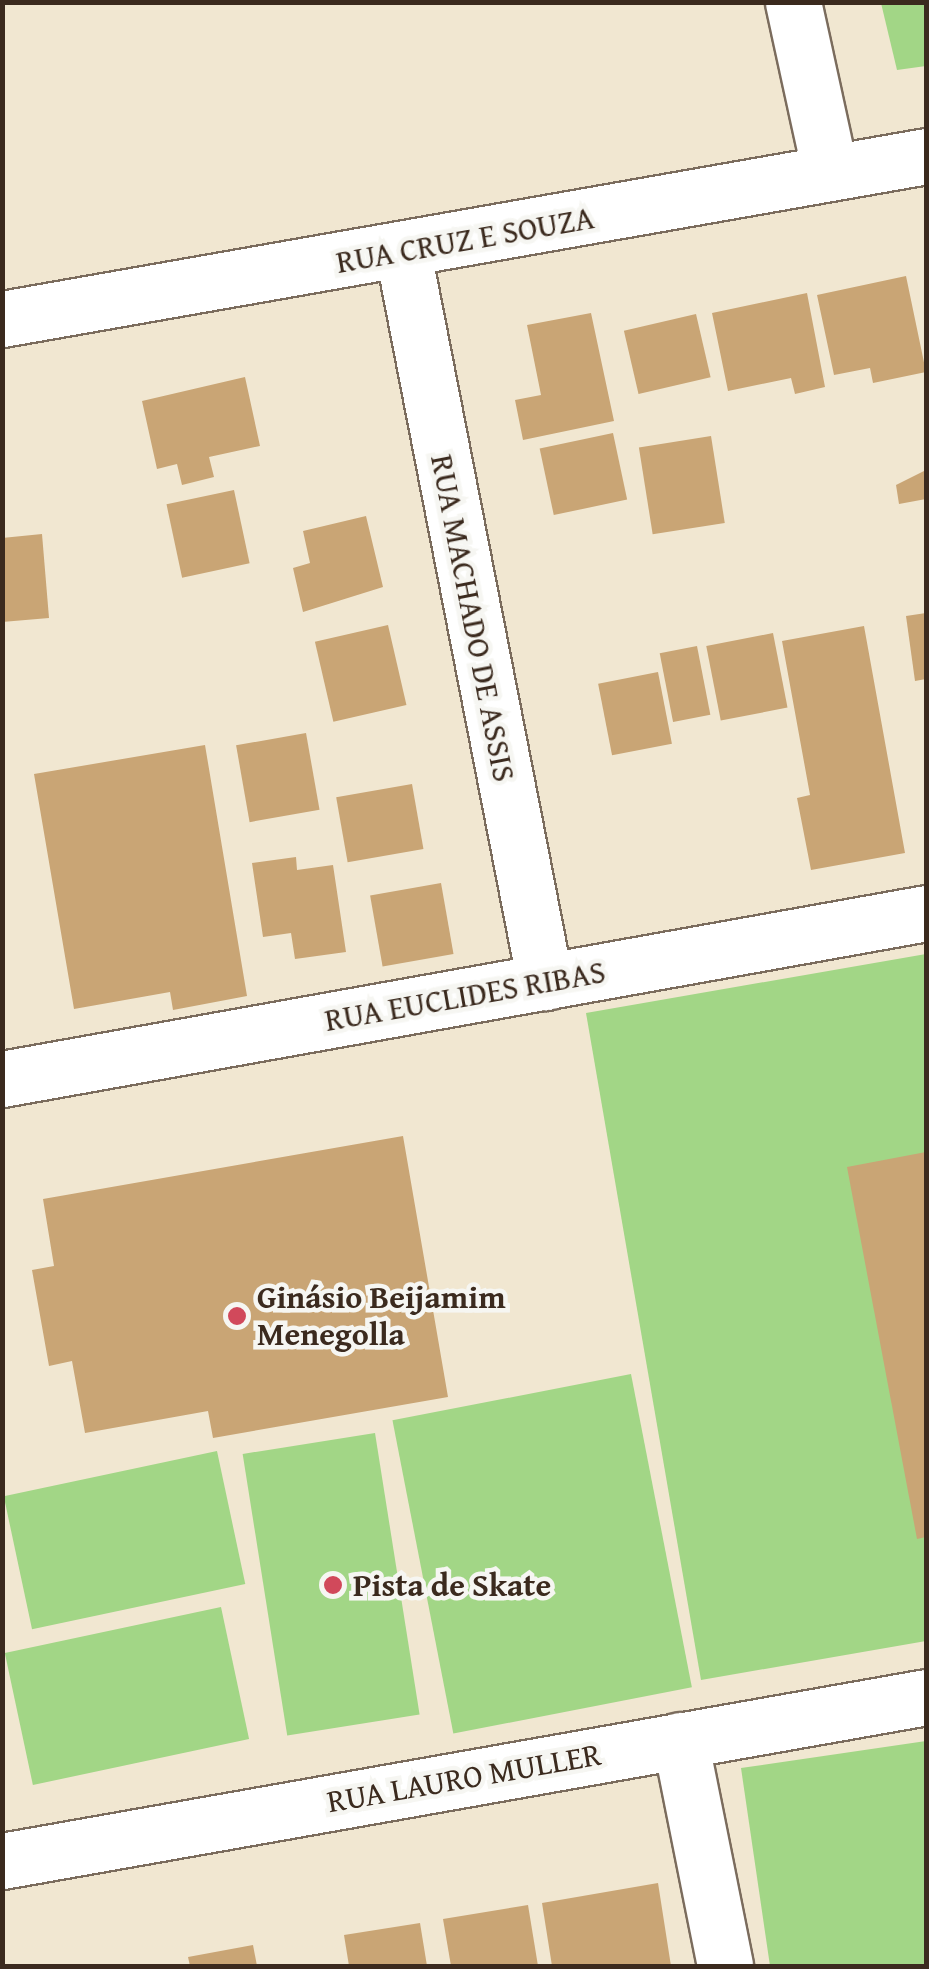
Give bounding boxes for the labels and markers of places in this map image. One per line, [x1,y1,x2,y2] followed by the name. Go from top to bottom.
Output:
[257,1279,506,1354] place label: Ginásio Beijamim Menegolla
[226,1305,248,1327] marker: Ginásio Beijamim Menegolla
[353,1566,551,1604] place label: Pista de Skate
[322,1574,344,1596] marker: Pista de Skate

